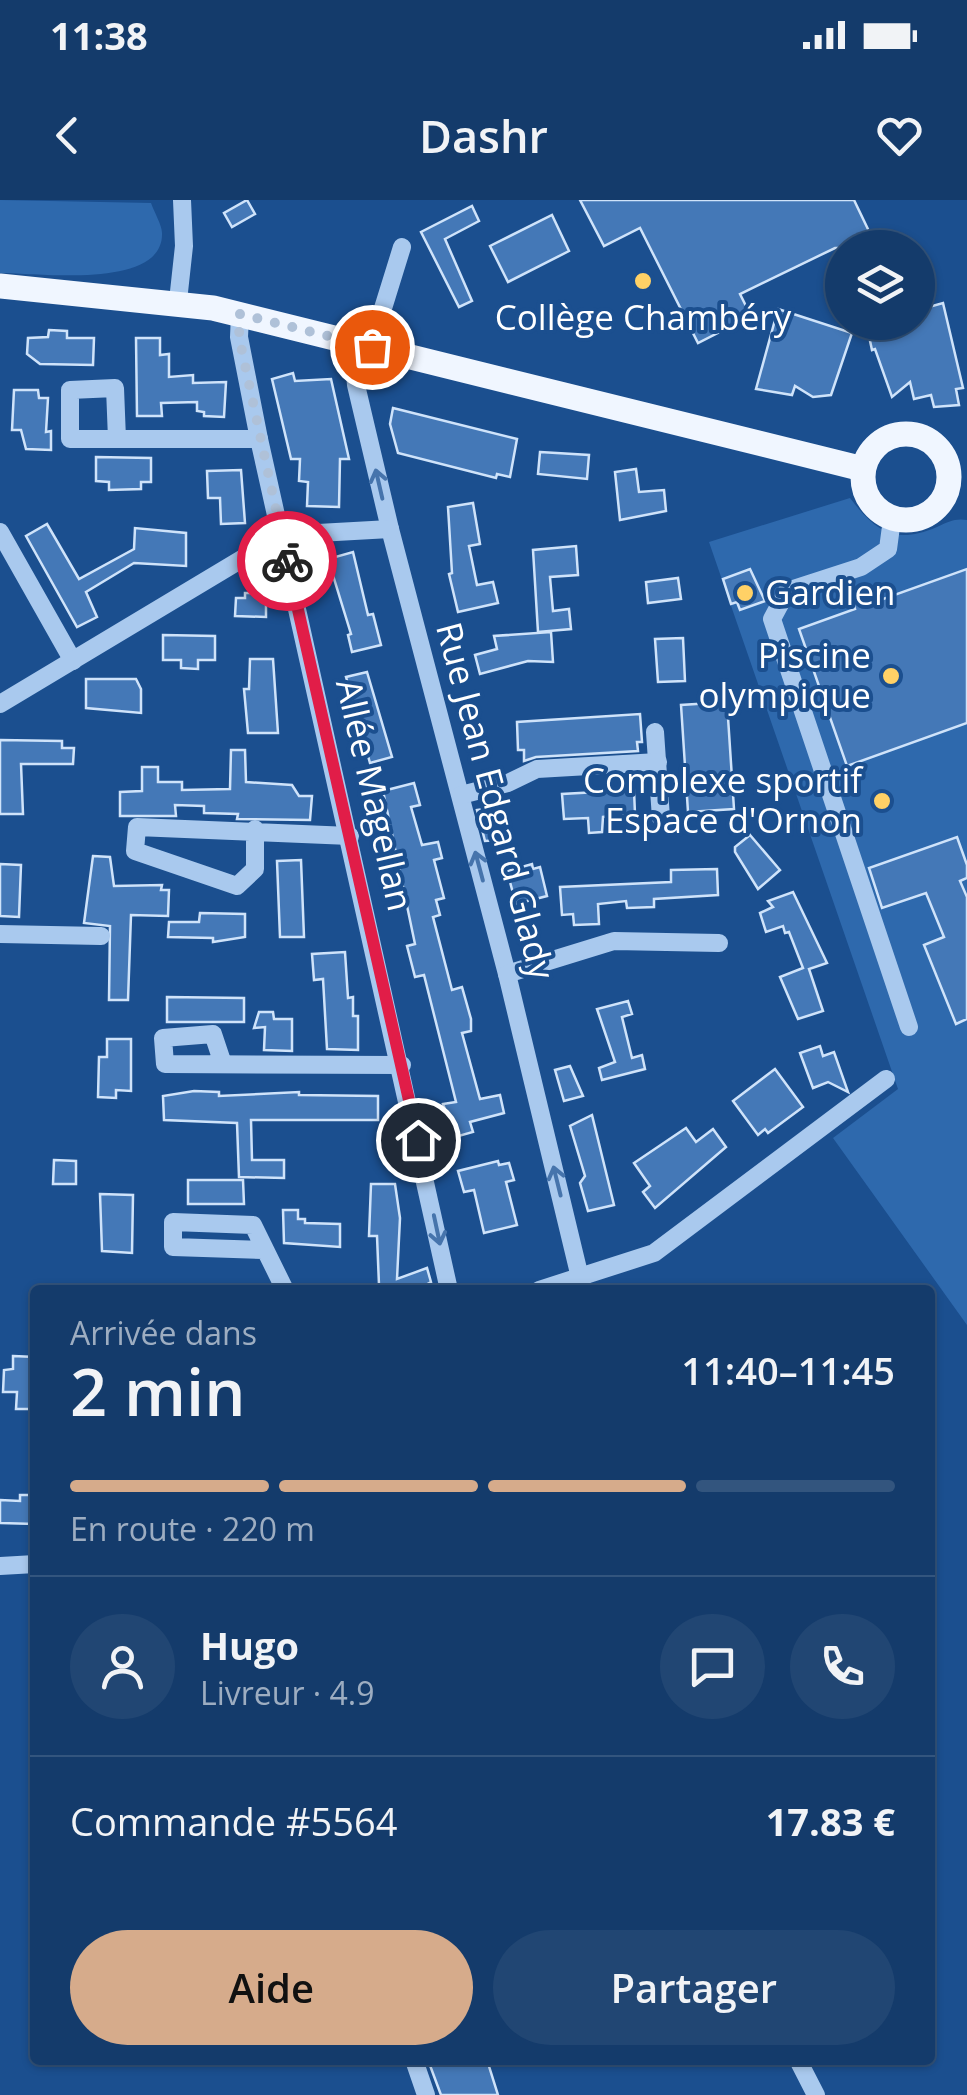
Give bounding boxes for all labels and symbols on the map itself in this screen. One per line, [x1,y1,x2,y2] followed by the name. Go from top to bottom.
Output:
[632,270,654,292] marker: Collège Chambéry
[495,293,792,340] place label: Collège Chambéry
[330,305,415,390] pin
[369,469,387,501] one-way arrow
[237,511,337,611] courier
[765,568,896,615] place label: Gardien
[734,582,756,604] marker: Gardien
[426,617,567,985] street label: Rue Jean Edgard Glady
[698,631,871,718] place label: Piscine olympique
[880,665,902,687] marker: Piscine olympique
[326,674,425,915] street label: Allée Magellan
[583,756,864,843] place label: Complexe sportif Espace d'Ornon
[871,790,893,812] marker: Complexe sportif Espace d'Ornon
[469,851,487,883] one-way arrow
[376,1098,461,1183] pin
[547,1166,565,1198] one-way arrow
[428,1213,447,1245] one-way arrow

